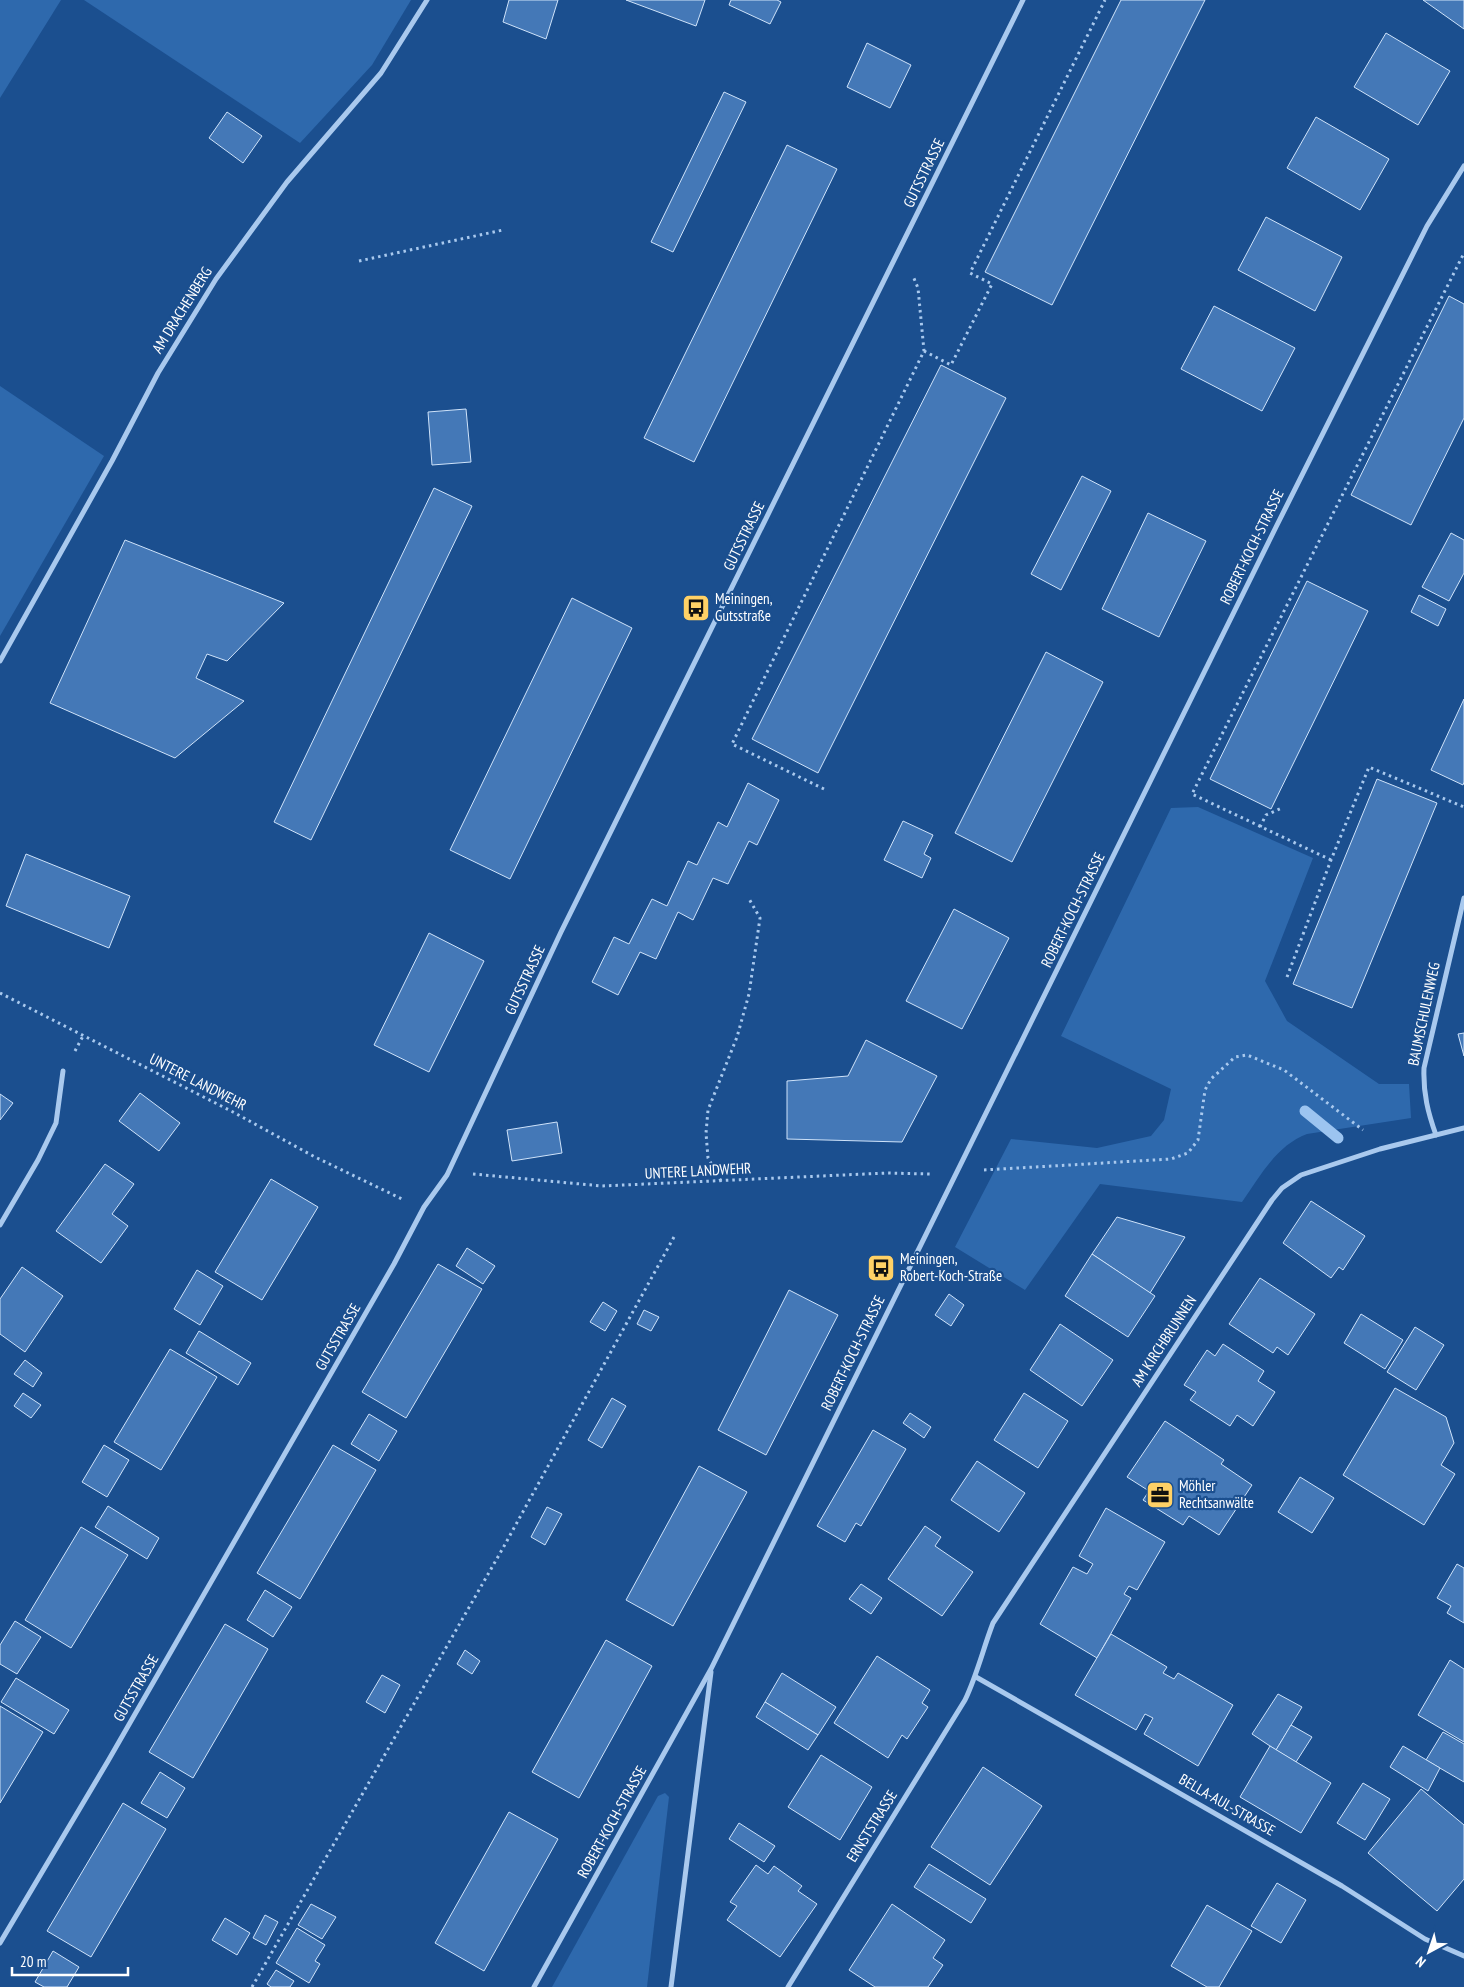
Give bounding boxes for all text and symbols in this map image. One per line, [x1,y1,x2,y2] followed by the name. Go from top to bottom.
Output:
[899,135,948,211] street label: GUTSSTRASSE
[147,263,216,357] street label: AM DRACHENBERG
[1216,486,1288,607] street label: ROBERT-KOCH-STRASSE
[719,498,768,574] street label: GUTSSTRASSE
[715,589,773,625] place label: Meiningen, Gutsstraße
[681,593,711,623] bus stop icon: Meiningen, Gutsstraße
[1037,849,1109,970] street label: ROBERT-KOCH-STRASSE
[500,942,549,1018] street label: GUTSSTRASSE
[1403,960,1444,1067] street label: BAUMSCHULENWEG
[146,1049,250,1114] street label: UNTERE LANDWEHR
[644,1158,752,1183] street label: UNTERE LANDWEHR
[900,1249,1002,1285] place label: Meiningen, Robert-Koch-Straße
[866,1253,896,1283] bus stop icon: Meiningen, Robert-Koch-Straße
[1127,1291,1200,1390] street label: AM KIRCHBRUNNEN
[817,1292,889,1413] street label: ROBERT-KOCH-STRASSE
[311,1300,364,1374] street label: GUTSSTRASSE
[1179,1476,1254,1512] place label: Möhler Rechtsanwälte
[1145,1480,1175,1510] office icon: Möhler Rechtsanwälte
[109,1651,162,1725] street label: GUTSSTRASSE
[573,1762,650,1881] street label: ROBERT-KOCH-STRASSE
[1176,1769,1279,1840] street label: BELLA-AUL-STRASSE
[842,1786,901,1865] street label: ERNSTSTRASSE
[1404,1927,1454,1977] north arrow
[12,1944,129,1976] scale bar
[20,1952,46,1971] text: 20 m
[1412,1953,1429,1971] text: N

